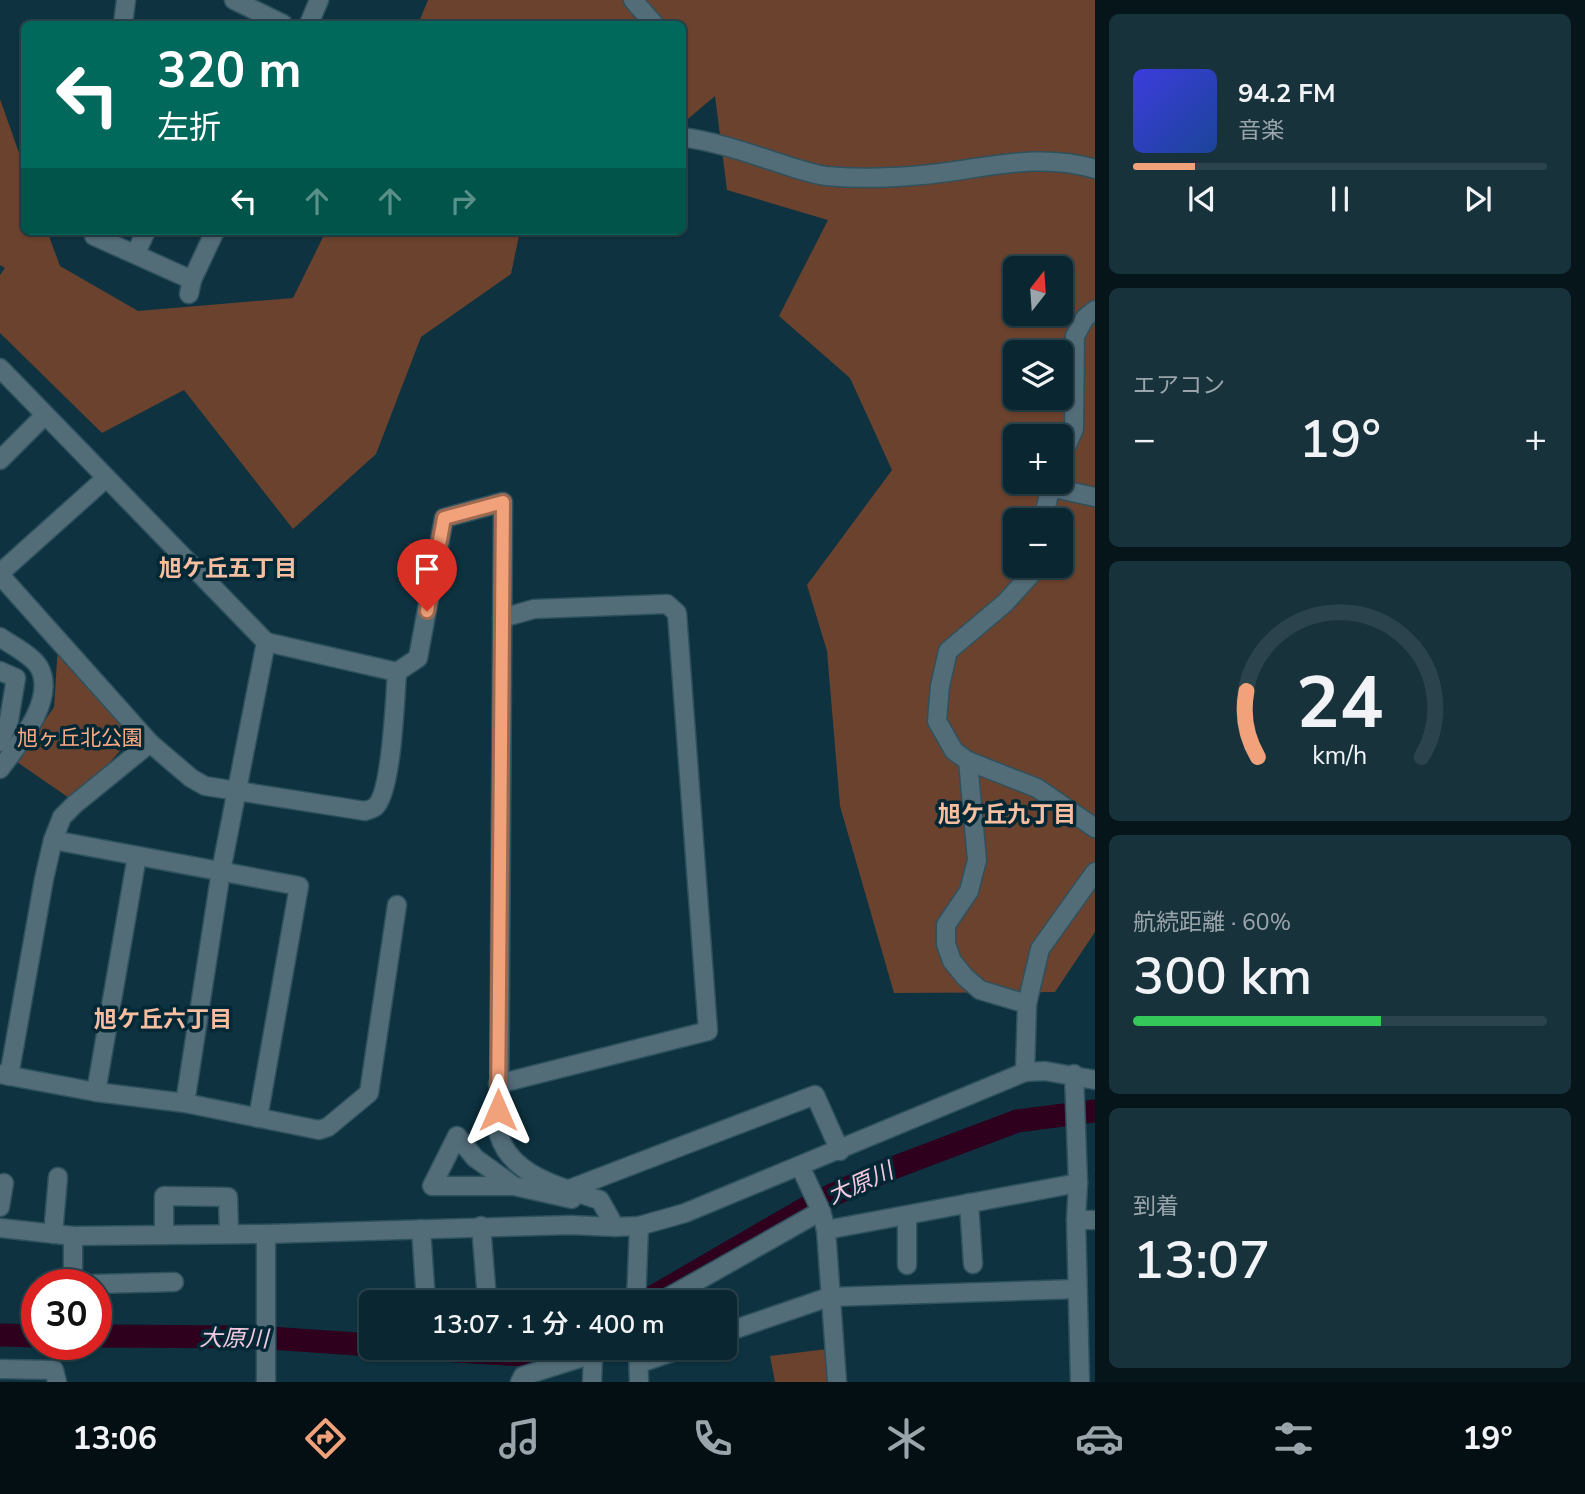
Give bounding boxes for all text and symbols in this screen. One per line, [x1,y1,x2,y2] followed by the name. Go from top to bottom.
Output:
[157,37,301,104] text: 320 m
[42,49,133,140] icon: left
[1238,76,1335,111] text: 94.2 FM
[157,106,221,149] text: 左折
[1238,115,1284,146] text: 音楽
[1183,180,1221,218] icon: previous
[1321,180,1359,218] icon: pause
[1459,180,1497,218] icon: next
[225,182,263,220] icon: left
[298,182,336,220] icon: ahead
[371,182,409,220] icon: ahead
[444,182,482,220] icon: right
[1003,256,1073,326] north arrow
[1003,256,1073,578] map controls
[1003,340,1073,410] button: layers
[1133,370,1225,401] text: エアコン
[1299,404,1381,475] text: 19°
[1133,414,1156,465] text: −
[1524,414,1547,465] text: +
[1003,424,1073,494] button: +
[1003,508,1073,578] button: −
[397,539,457,611] pin
[408,550,446,588] icon: arrive
[159,553,297,584] district label: 旭ケ丘五丁目
[1296,653,1384,753] text: 24
[17,724,143,752] park label: 旭ヶ丘北公園
[1312,739,1368,773] text: km/h
[938,799,1076,830] district label: 旭ケ丘九丁目
[1133,907,1291,938] text: 航続距離 · 60%
[1133,941,1312,1012] text: 300 km
[94,1004,232,1035] district label: 旭ケ丘六丁目
[461,1073,535,1147] position arrow
[822,1154,901,1212] water label: 大原川
[1133,1191,1179,1222] text: 到着
[1133,1225,1270,1296] text: 13:07
[21,1269,112,1360] speed limit sign: 30
[432,1307,664,1342] text: 13:07 · 1 分 · 400 m
[199,1322,272,1355] water label: 大原川
[301,1414,350,1463] icon: directions
[495,1414,544,1463] icon: music
[688,1414,737,1463] icon: phone
[882,1414,931,1463] icon: climate
[1075,1414,1124,1463] icon: car
[1269,1414,1318,1463] icon: filters
[72,1417,157,1460] text: 13:06
[1462,1417,1513,1460] text: 19°

